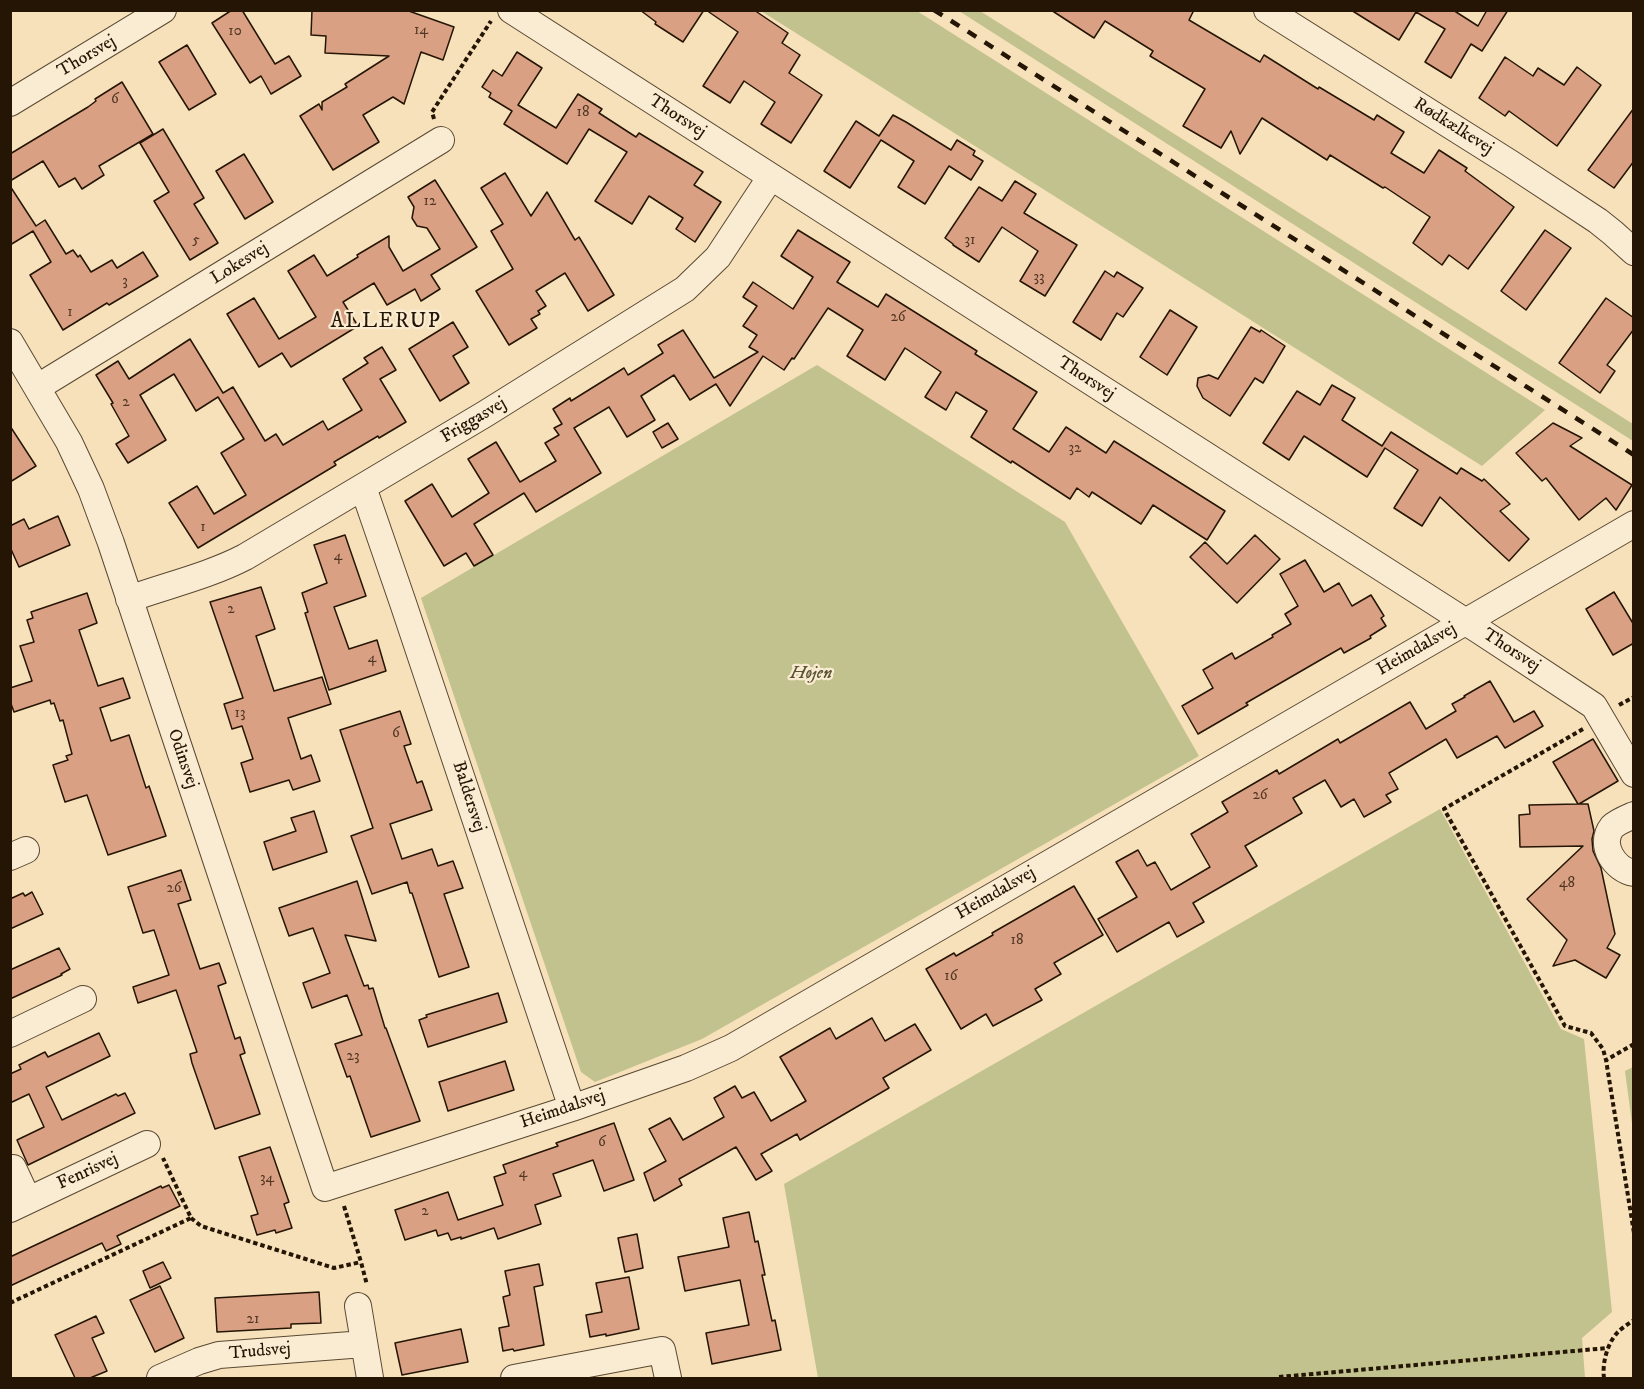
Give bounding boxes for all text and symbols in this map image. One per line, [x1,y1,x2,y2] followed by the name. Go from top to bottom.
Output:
[414,22,428,40] house number: 14
[228,23,242,41] house number: 10
[54,31,120,83] street label: Thorsvej
[644,90,710,144] street label: Thorsvej
[111,91,119,109] house number: 6
[1409,94,1497,160] street label: Rødkælkevej
[576,104,590,122] house number: 18
[424,193,436,211] house number: 12
[192,232,200,250] house number: 5
[964,232,976,250] house number: 31
[207,238,273,290] street label: Lokesvej
[1033,269,1045,287] house number: 33
[122,273,128,291] house number: 3
[67,304,73,322] house number: 1
[890,309,906,327] house number: 26
[330,310,442,336] district label: ALLERUP
[1053,352,1119,406] street label: Thorsvej
[437,393,511,449] street label: Friggasvej
[122,394,130,412] house number: 2
[1069,440,1081,458] house number: 32
[200,519,206,537] house number: 1
[334,548,342,566] house number: 4
[227,601,235,619] house number: 2
[1373,619,1461,681] street label: Heimdalsvej
[1478,624,1544,678] street label: Thorsvej
[368,650,376,668] house number: 4
[790,663,832,685] park label: Højen
[234,705,246,723] house number: 13
[392,725,400,743] house number: 6
[162,726,202,792] street label: Odinsvej
[446,759,490,835] street label: Baldersvej
[1252,787,1268,805] house number: 26
[952,863,1040,925] street label: Heimdalsvej
[1559,875,1575,893] house number: 48
[166,880,182,898] house number: 26
[1010,932,1024,950] house number: 18
[944,968,958,986] house number: 16
[347,1048,359,1066] house number: 23
[518,1085,608,1135] street label: Heimdalsvej
[598,1134,606,1152] house number: 6
[54,1149,122,1195] street label: Fenrisvej
[519,1165,527,1183] house number: 4
[260,1170,274,1188] house number: 34
[421,1203,429,1221] house number: 2
[247,1311,259,1329] house number: 21
[228,1339,292,1365] street label: Trudsvej

